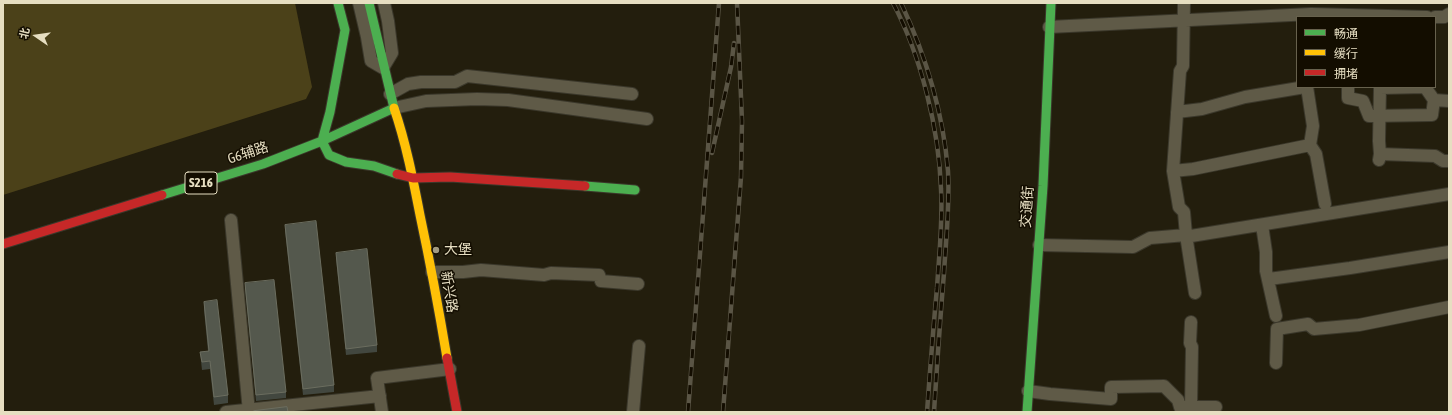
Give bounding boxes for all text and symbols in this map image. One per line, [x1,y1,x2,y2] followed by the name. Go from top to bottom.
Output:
[16,16,56,56] north arrow
[1296,16,1436,88] legend
[17,27,31,40] text: 北
[1334,27,1358,41] text: 畅通
[1334,47,1358,61] text: 缓行
[1334,67,1358,81] text: 拥堵
[225,139,271,167] street label: G6辅路
[185,172,217,194] road number: S216
[1017,185,1037,229] street label: 交通街
[444,242,472,258] place label: 大堡
[431,245,441,255] marker: 大堡
[437,270,461,314] street label: 新兴路

